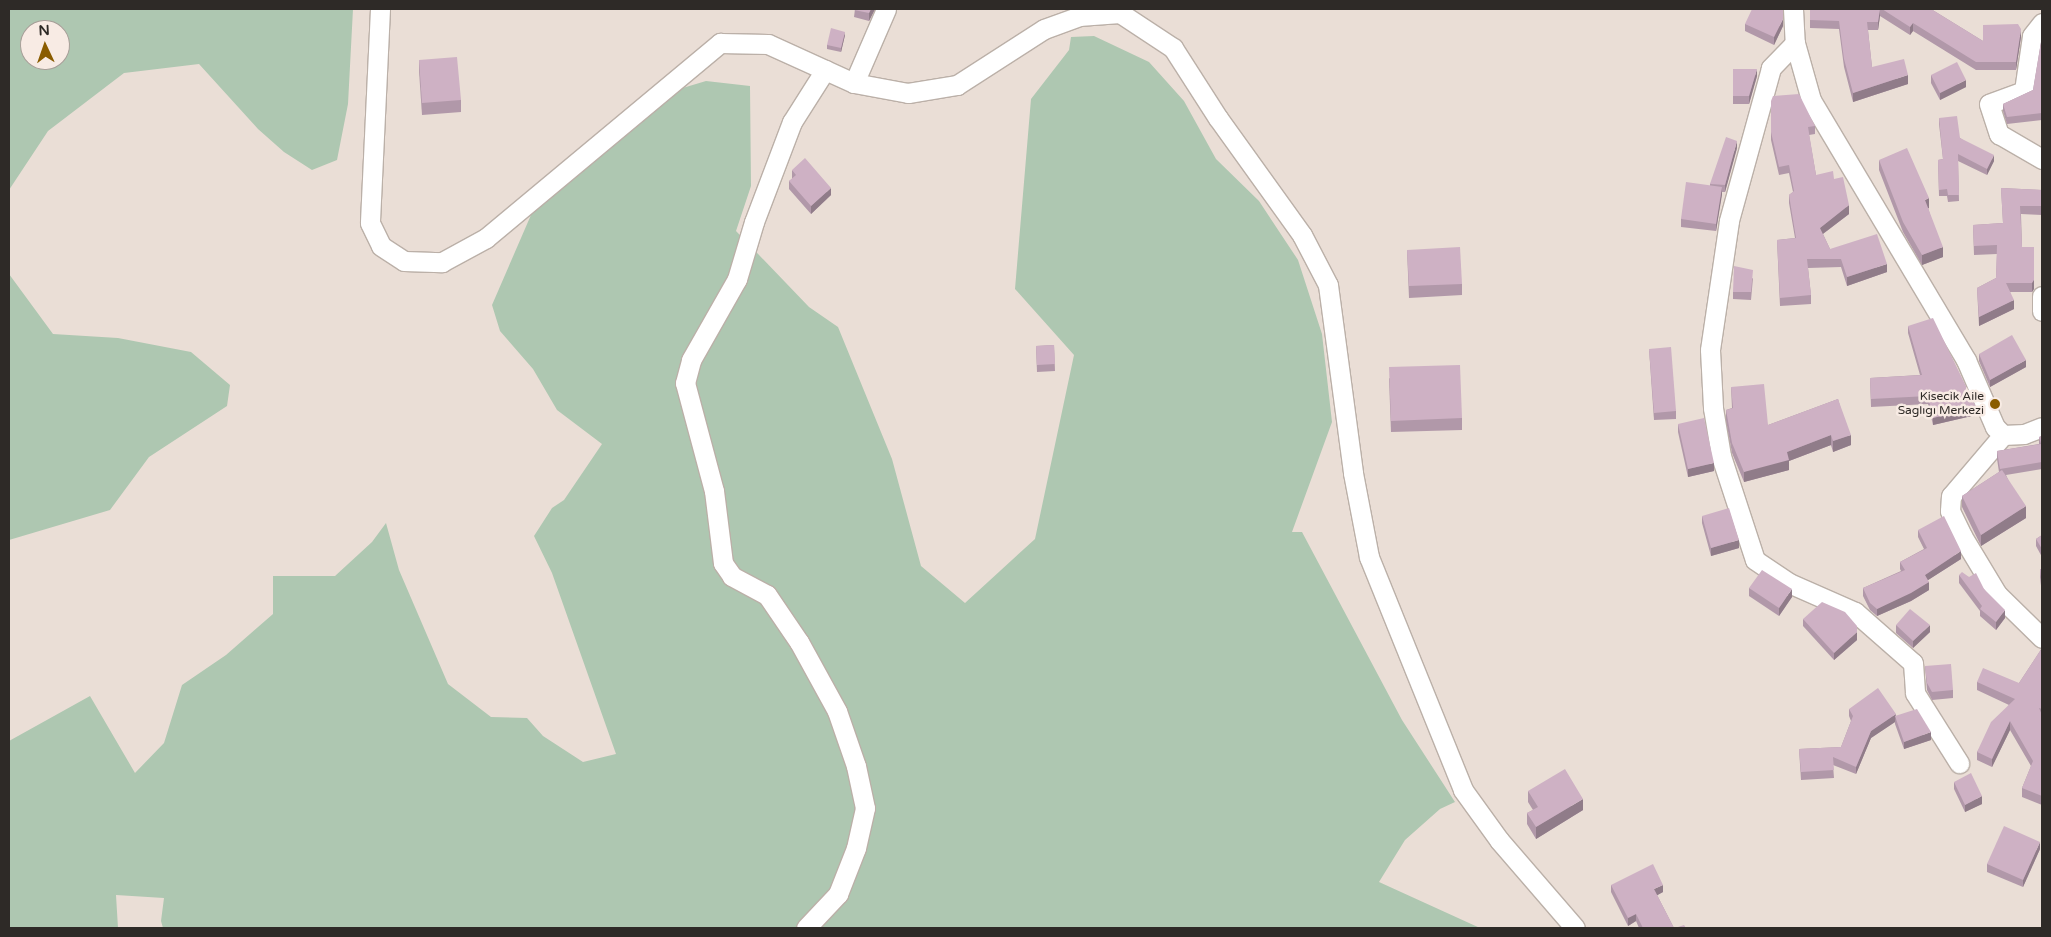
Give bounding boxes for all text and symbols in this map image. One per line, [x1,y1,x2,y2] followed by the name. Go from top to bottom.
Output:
[20,20,70,70] north arrow
[38,22,50,39] text: N
[1898,390,1984,418] place label: Kisecik Aile Saglıgı Merkezi
[1988,397,2002,411] marker: Kisecik Aile Saglıgı Merkezi

